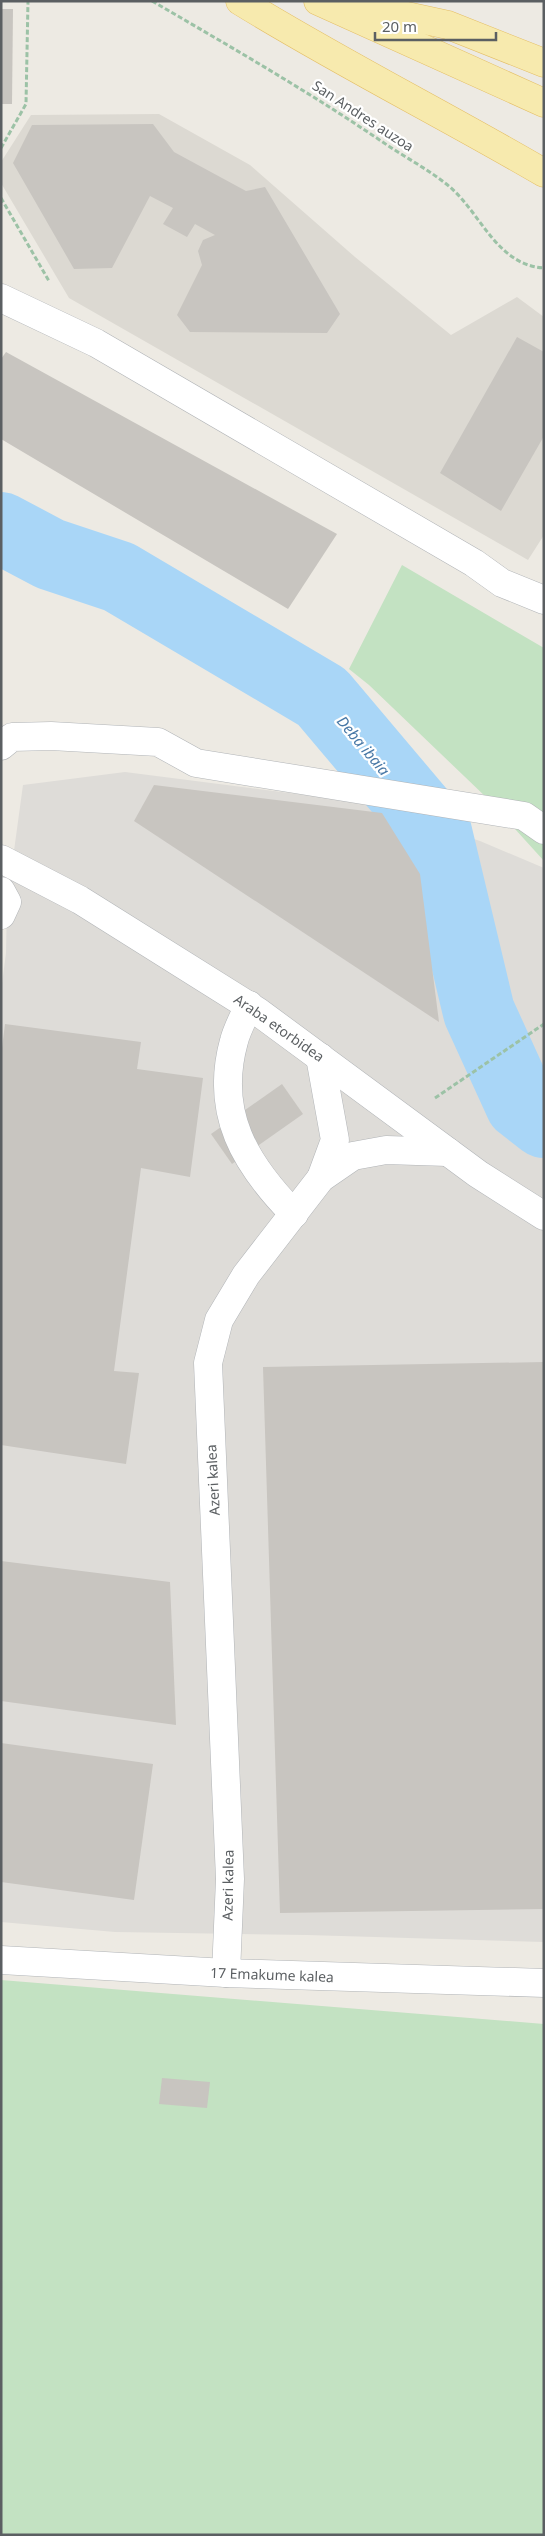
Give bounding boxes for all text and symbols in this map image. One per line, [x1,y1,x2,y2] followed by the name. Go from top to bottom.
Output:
[375,10,496,42] scale bar
[382,16,417,36] text: 20 m
[309,76,418,155] street label: San Andres auzoa
[333,711,395,780] water label: Deba ibaia
[230,989,328,1066] street label: Araba etorbidea
[201,1444,224,1516] street label: Azeri kalea
[217,1849,238,1921] street label: Azeri kalea
[210,1963,334,1986] street label: 17 Emakume kalea

